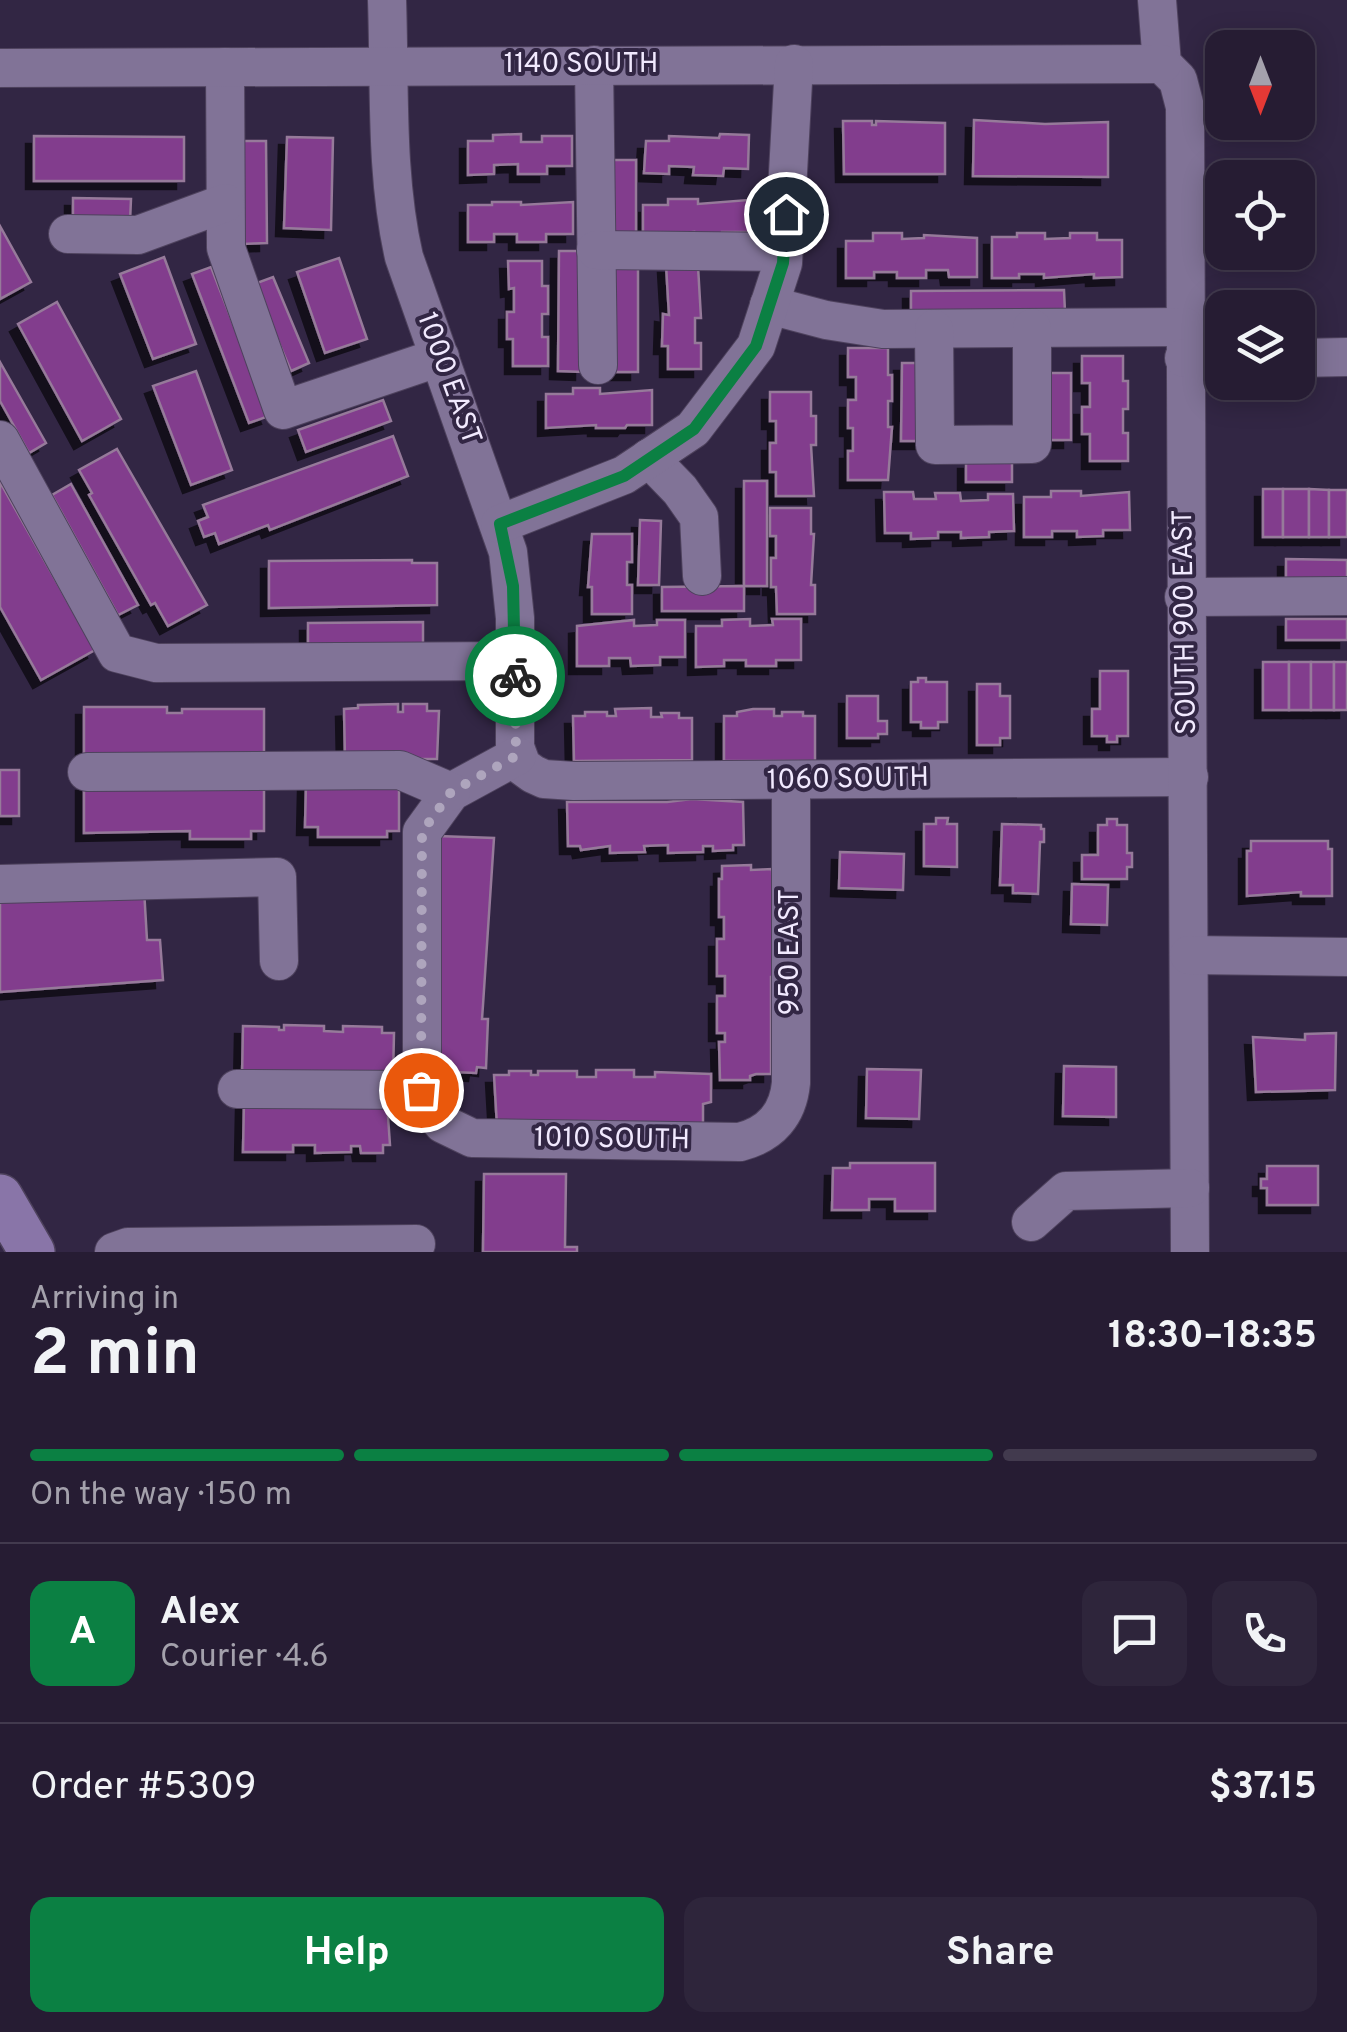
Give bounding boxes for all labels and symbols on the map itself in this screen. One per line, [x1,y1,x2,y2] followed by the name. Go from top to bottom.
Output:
[1205,30,1315,140] north arrow
[504,47,658,83] street label: 1140 SOUTH
[744,172,829,257] pin
[407,308,489,450] street label: 1000 EAST
[1166,509,1206,735] street label: SOUTH 900 EAST
[465,626,565,726] courier
[767,761,929,799] street label: 1060 SOUTH
[773,889,809,1015] street label: 950 EAST
[379,1048,464,1133] pin
[534,1121,690,1159] street label: 1010 SOUTH

